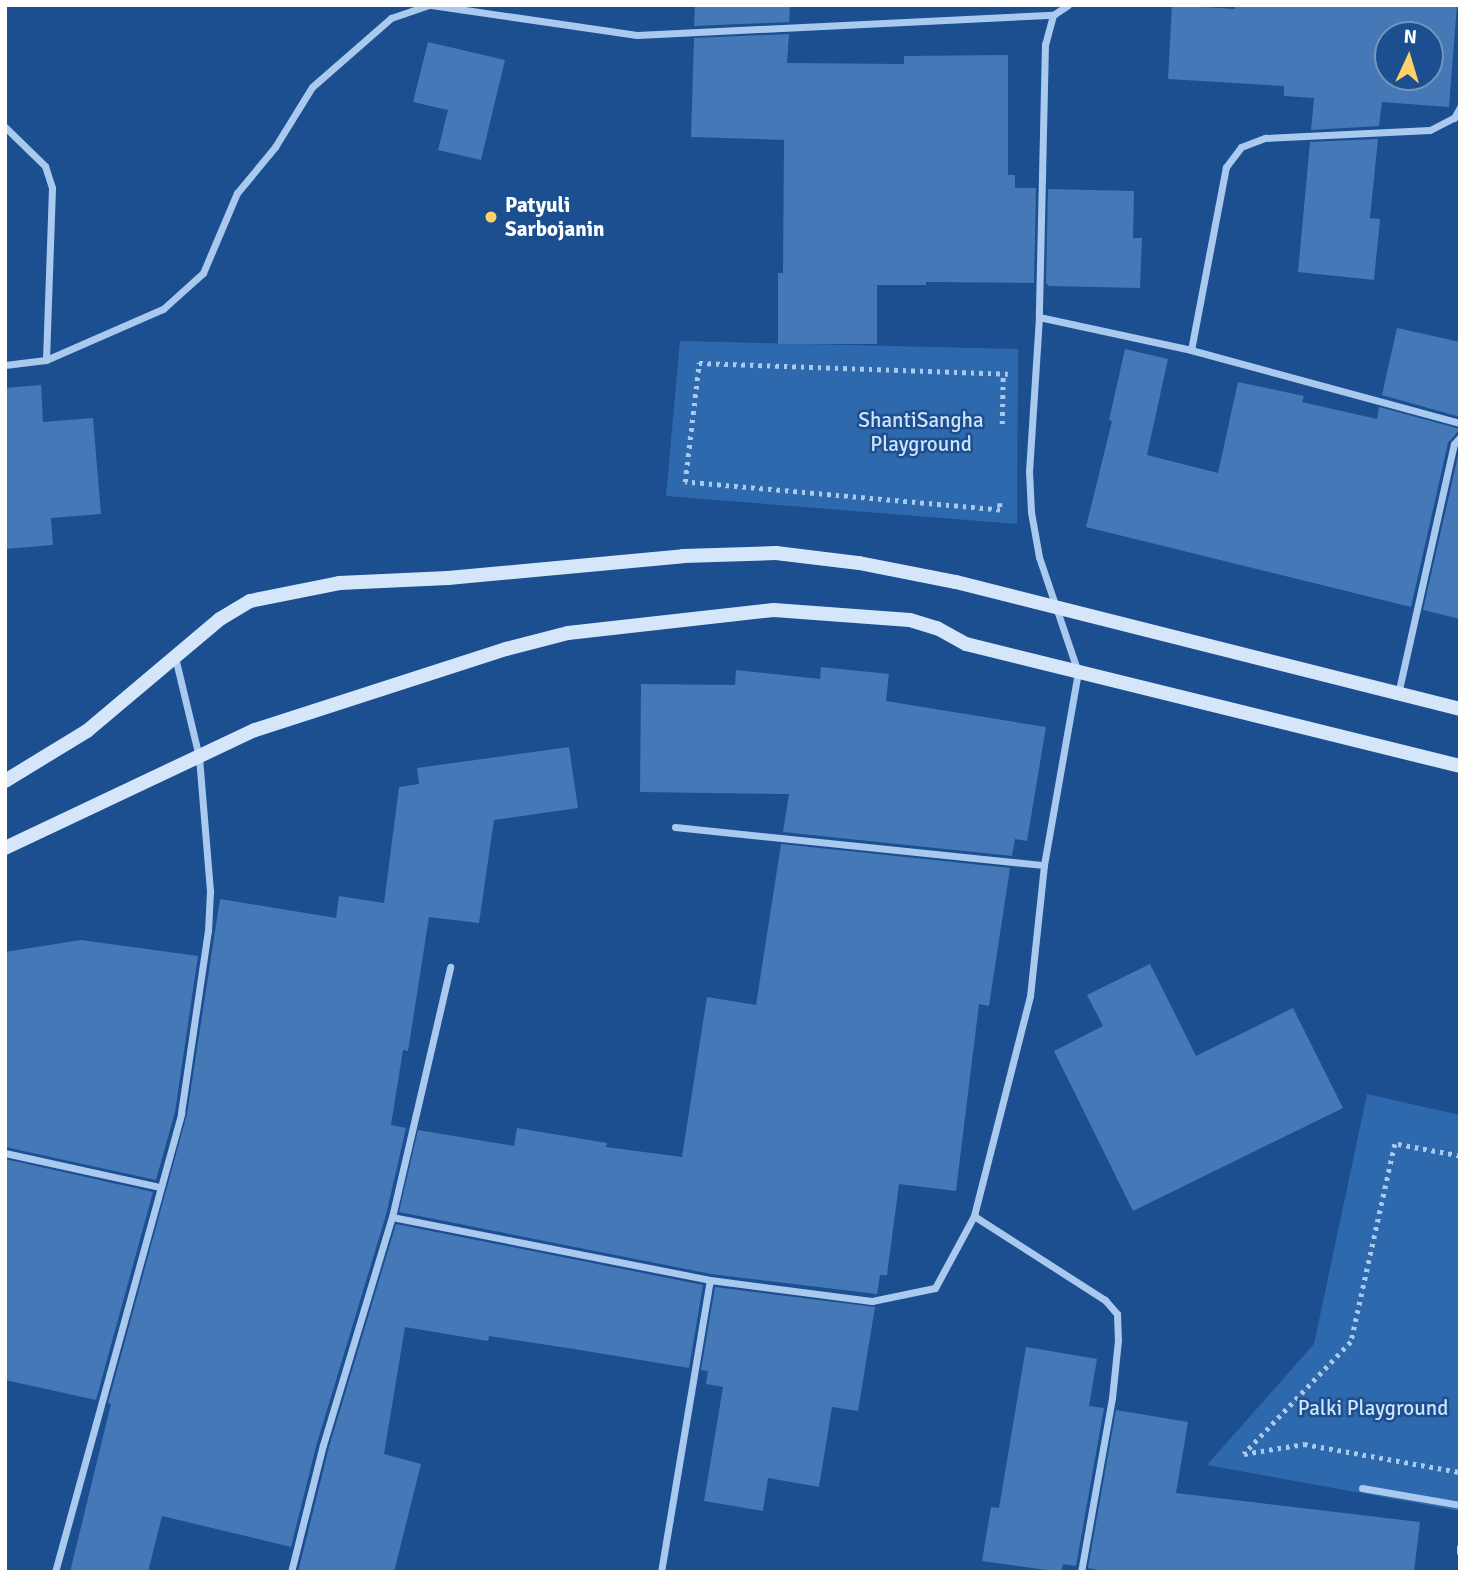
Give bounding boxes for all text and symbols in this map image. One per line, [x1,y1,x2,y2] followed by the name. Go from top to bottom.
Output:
[1374,21,1444,91] north arrow
[1403,25,1418,49] text: N
[505,192,604,242] place label: Patyuli Sarbojanin
[483,209,499,225] marker: Patyuli Sarbojanin
[858,407,984,457] park label: ShantiSangha Playground
[1298,1395,1448,1421] park label: Palki Playground

